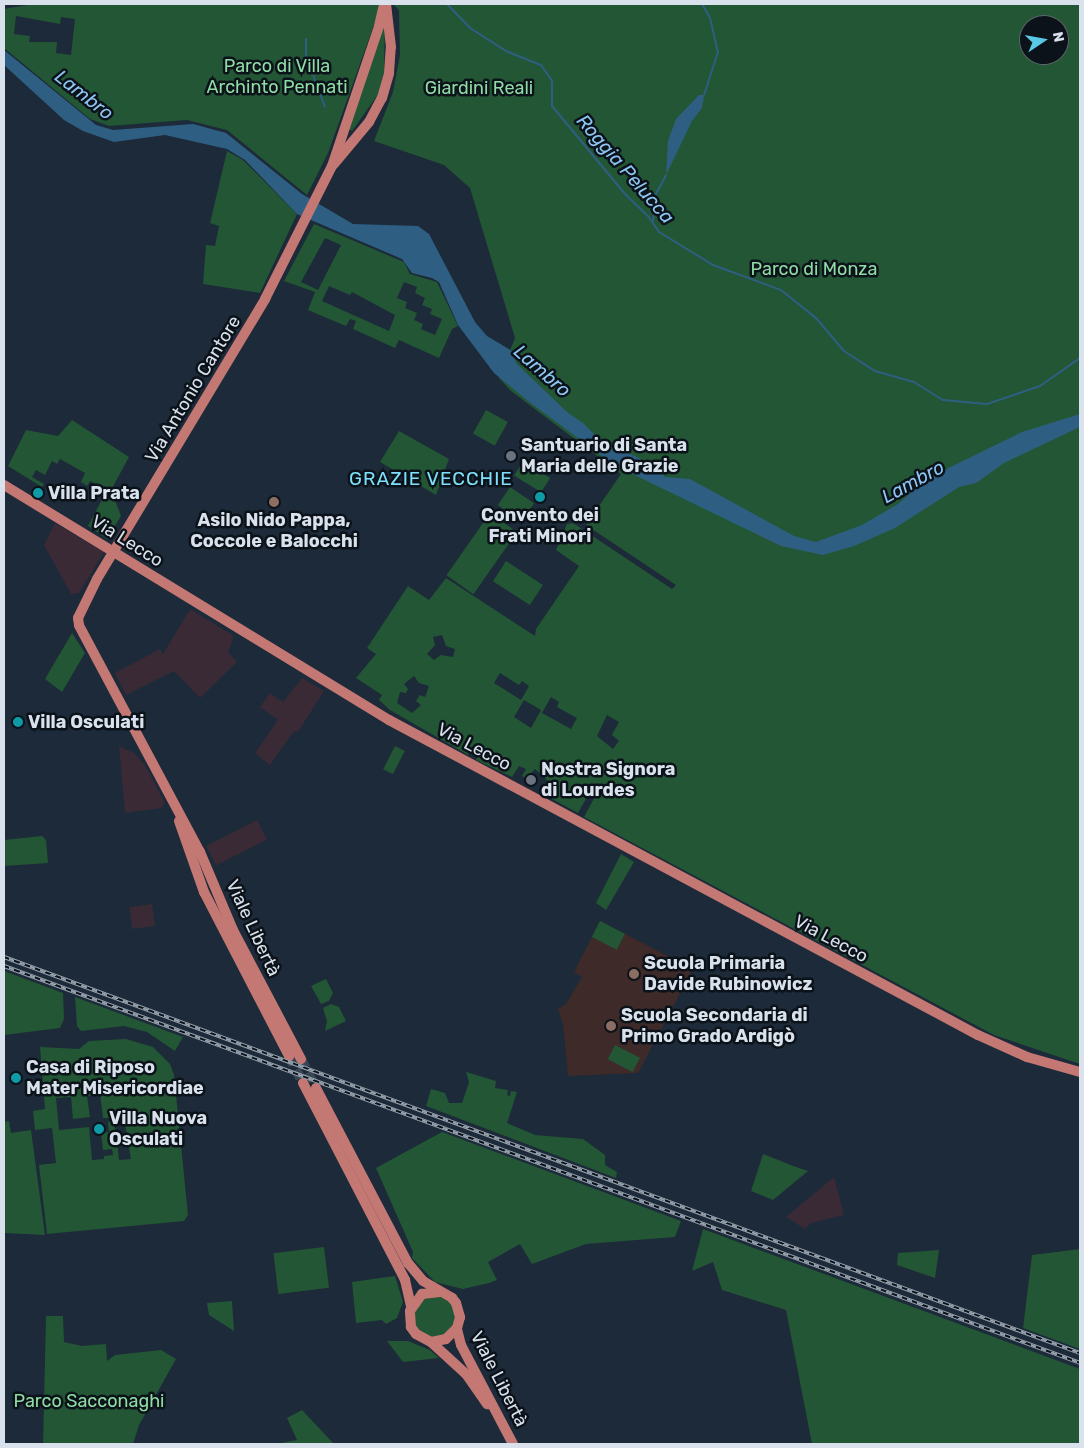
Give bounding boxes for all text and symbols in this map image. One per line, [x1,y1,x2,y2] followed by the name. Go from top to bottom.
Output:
[1019,15,1069,65] north arrow
[1049,30,1068,44] text: N
[206,56,348,98] park label: Parco di Villa Archinto Pennati
[50,65,118,125] water label: Lambro
[425,77,533,99] park label: Giardini Reali
[571,110,679,228] water label: Roggia Pelucca
[751,258,877,280] park label: Parco di Monza
[141,312,245,466] street label: Via Antonio Cantore
[509,340,575,402] water label: Lambro
[521,435,687,478] place label: Santuario di Santa Maria delle Grazie
[505,450,517,462] marker: Santuario di Santa Maria delle Grazie
[878,456,948,508] water label: Lambro
[347,468,515,490] district label: GRAZIE VECCHIE
[48,482,140,504] place label: Villa Prata
[32,487,44,499] marker: Villa Prata
[534,491,546,503] marker: Convento dei Frati Minori
[268,496,280,508] marker: Asilo Nido Pappa, Coccole e Balocchi
[481,505,599,548] place label: Convento dei Frati Minori
[87,510,167,572] street label: Via Lecco
[190,510,358,552] place label: Asilo Nido Pappa, Coccole e Balocchi
[28,711,144,733] place label: Villa Osculati
[12,716,24,728] marker: Villa Osculati
[433,719,515,775] street label: Via Lecco
[541,759,675,802] place label: Nostra Signora di Lourdes
[525,774,537,786] marker: Nostra Signora di Lourdes
[221,876,285,980] street label: Viale Libertà
[790,911,872,967] street label: Via Lecco
[644,953,813,996] place label: Scuola Primaria Davide Rubinowicz
[628,968,640,980] marker: Scuola Primaria Davide Rubinowicz
[621,1005,808,1048] place label: Scuola Secondaria di Primo Grado Ardigò
[605,1020,617,1032] marker: Scuola Secondaria di Primo Grado Ardigò
[26,1057,204,1100] place label: Casa di Riposo Mater Misericordiae
[10,1072,22,1084] marker: Casa di Riposo Mater Misericordiae
[109,1108,207,1150] place label: Villa Nuova Osculati
[93,1123,105,1135] marker: Villa Nuova Osculati
[466,1328,532,1430] street label: Viale Libertà
[14,1390,164,1412] park label: Parco Sacconaghi

